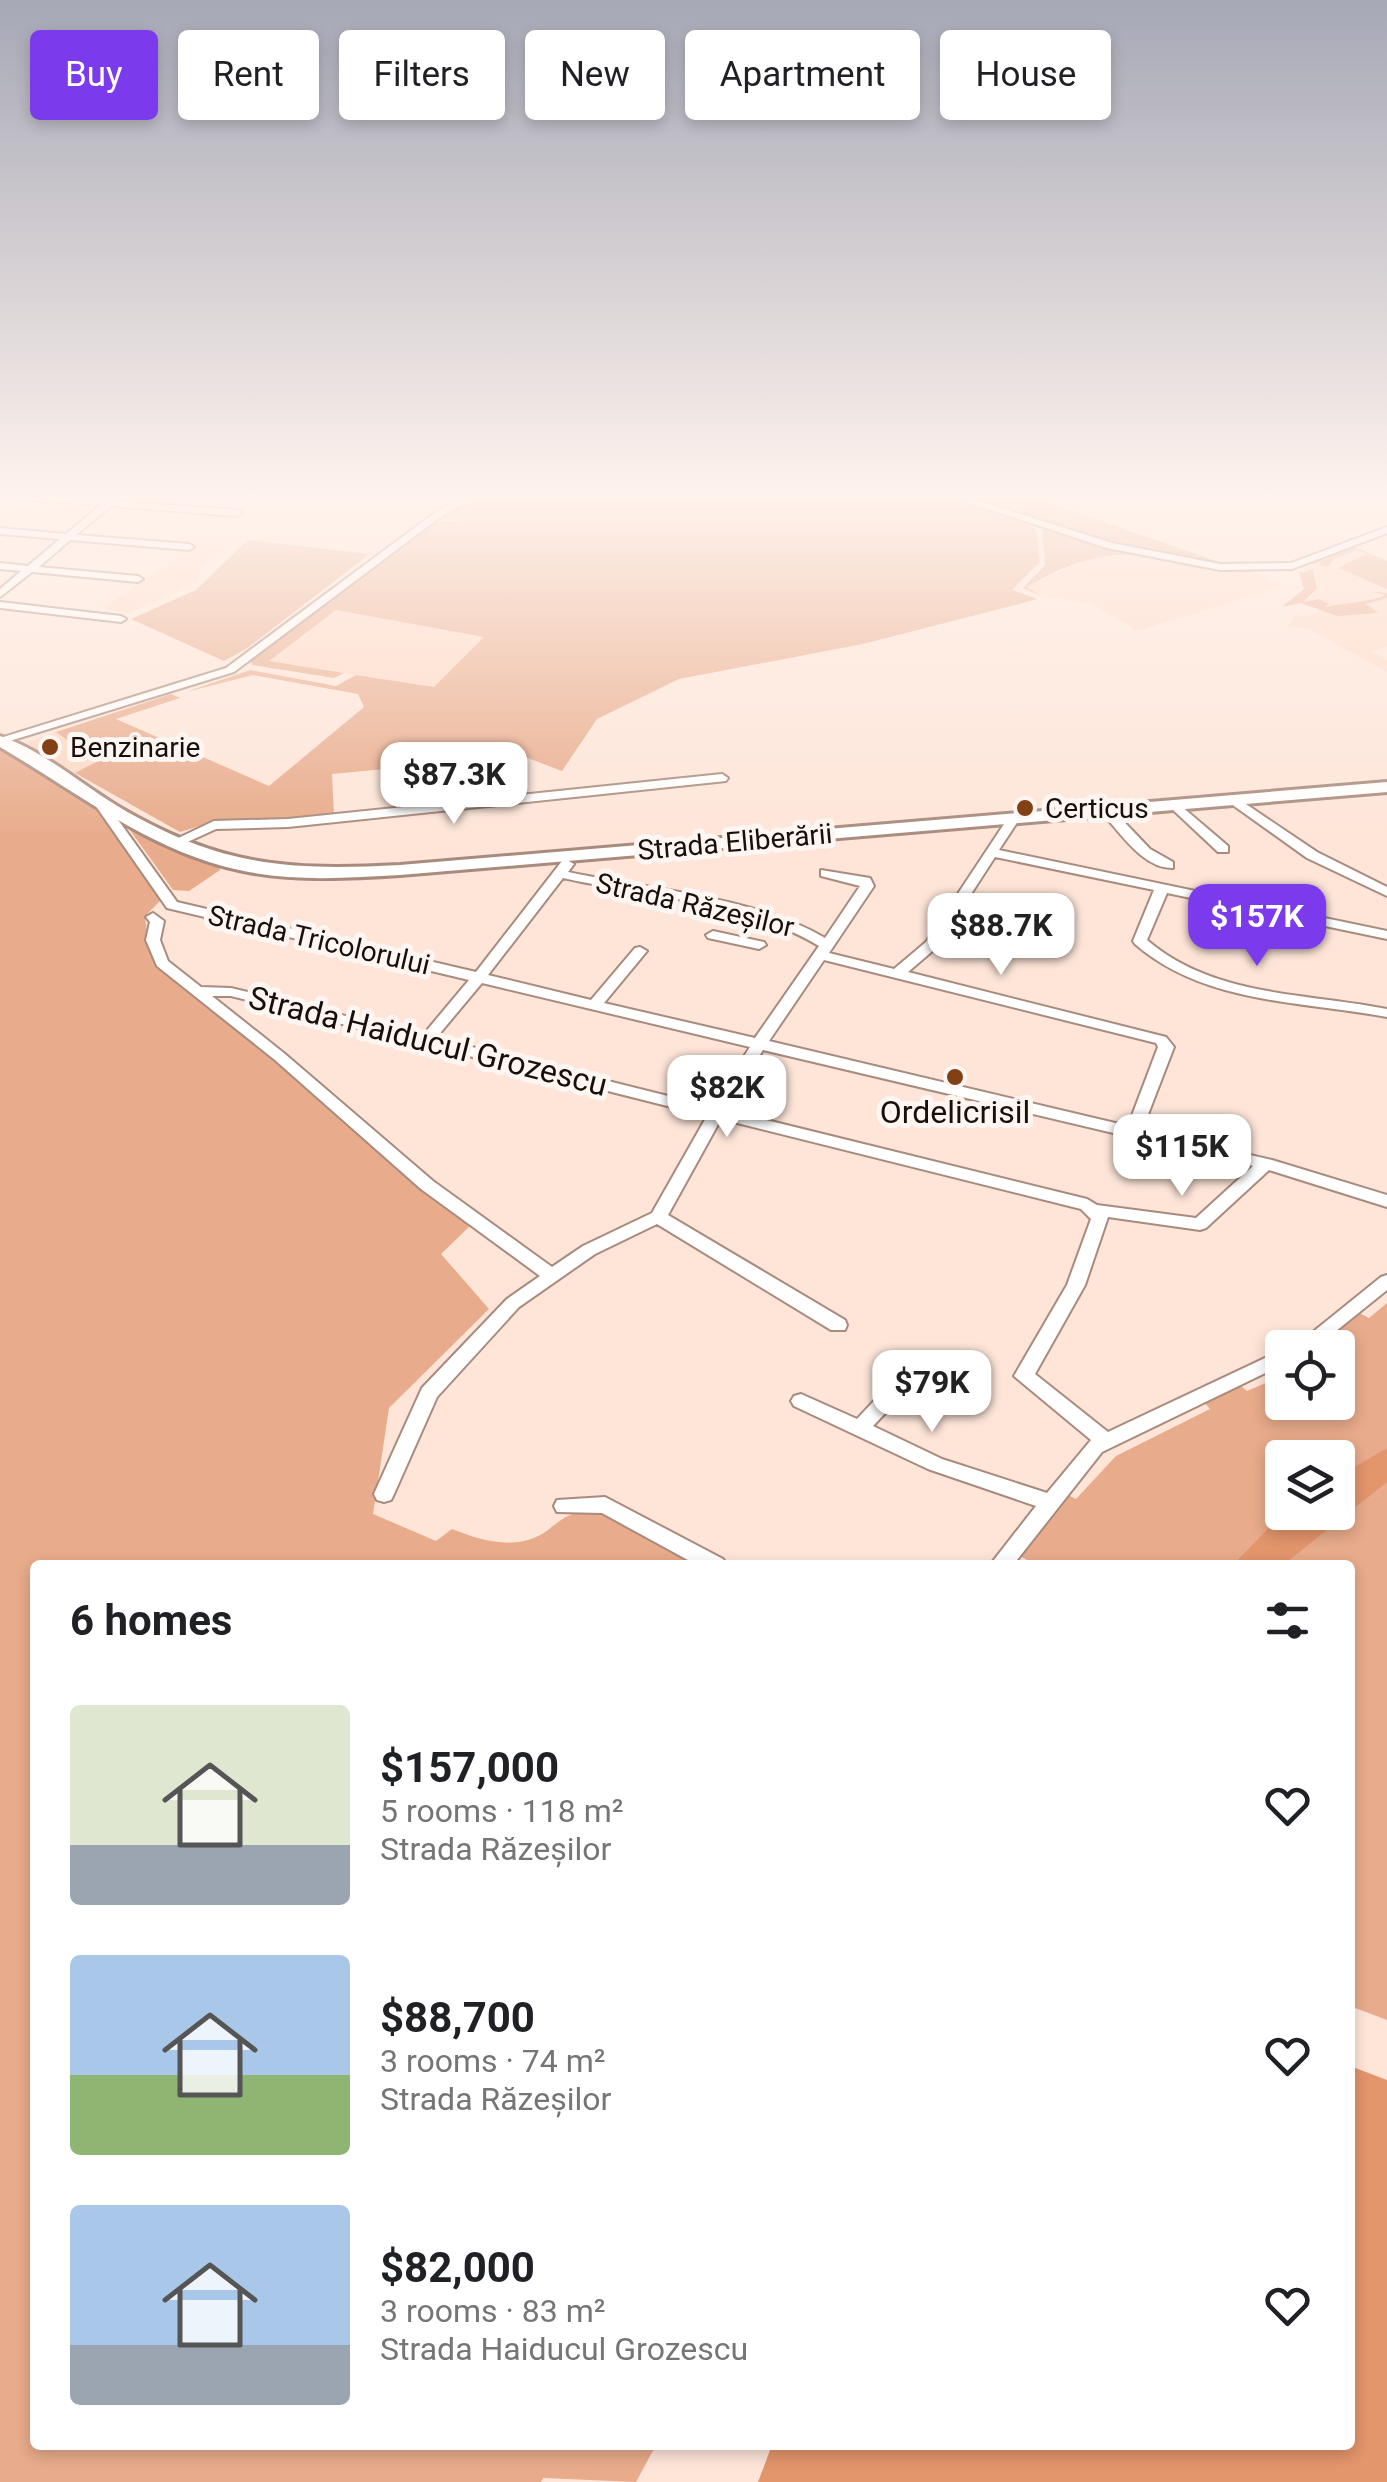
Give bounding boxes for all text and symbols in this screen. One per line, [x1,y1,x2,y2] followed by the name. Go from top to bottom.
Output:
[30,30,158,120] chip: Buy
[178,30,319,120] chip: Rent
[339,30,505,120] chip: Filters
[525,30,665,120] chip: New
[685,30,920,120] chip: Apartment
[940,30,1111,120] chip: House
[70,731,200,764] place label: Benzinarie
[39,736,61,758] marker: Benzinarie
[373,742,535,827] pin: $87.3K
[402,755,506,793] text: $87.3K
[1045,792,1149,825] place label: Certicus
[1014,797,1036,819] marker: Certicus
[636,817,834,867] street label: Strada Eliberării
[593,866,798,944] street label: Strada Răzeșilor
[1187,884,1327,969] pin: $157K
[920,893,1082,978] pin: $88.7K
[1210,897,1304,935] text: $157K
[205,898,433,982] street label: Strada Tricolorului
[949,906,1053,944] text: $88.7K
[245,978,611,1104] street label: Strada Haiducul Grozescu
[668,1055,786,1140] pin: $82K
[944,1066,966,1088] marker: Ordelicrisil
[689,1068,765,1106] text: $82K
[880,1093,1030,1131] place label: Ordelicrisil
[1112,1114,1252,1199] pin: $115K
[1135,1127,1229,1165] text: $115K
[1265,1330,1355,1530] map controls
[1265,1330,1355,1420] button: locate
[873,1350,991,1435] pin: $79K
[894,1363,970,1401] text: $79K
[1265,1440,1355,1530] button: layers
[1260,1593,1315,1648] icon: filters
[70,1596,232,1645] text: 6 homes
[380,1743,559,1792] text: $157,000
[150,1745,270,1865] icon: home
[1260,1778,1315,1833] icon: heart
[380,1792,623,1830] text: 5 rooms · 118 m²
[380,1830,611,1868] text: Strada Răzeșilor
[380,1993,535,2042] text: $88,700
[150,1995,270,2115] icon: home
[1260,2028,1315,2083] icon: heart
[380,2042,605,2080] text: 3 rooms · 74 m²
[380,2080,611,2118] text: Strada Răzeșilor
[380,2243,535,2292] text: $82,000
[150,2245,270,2365] icon: home
[1260,2278,1315,2333] icon: heart
[380,2292,605,2330] text: 3 rooms · 83 m²
[380,2330,748,2368] text: Strada Haiducul Grozescu

